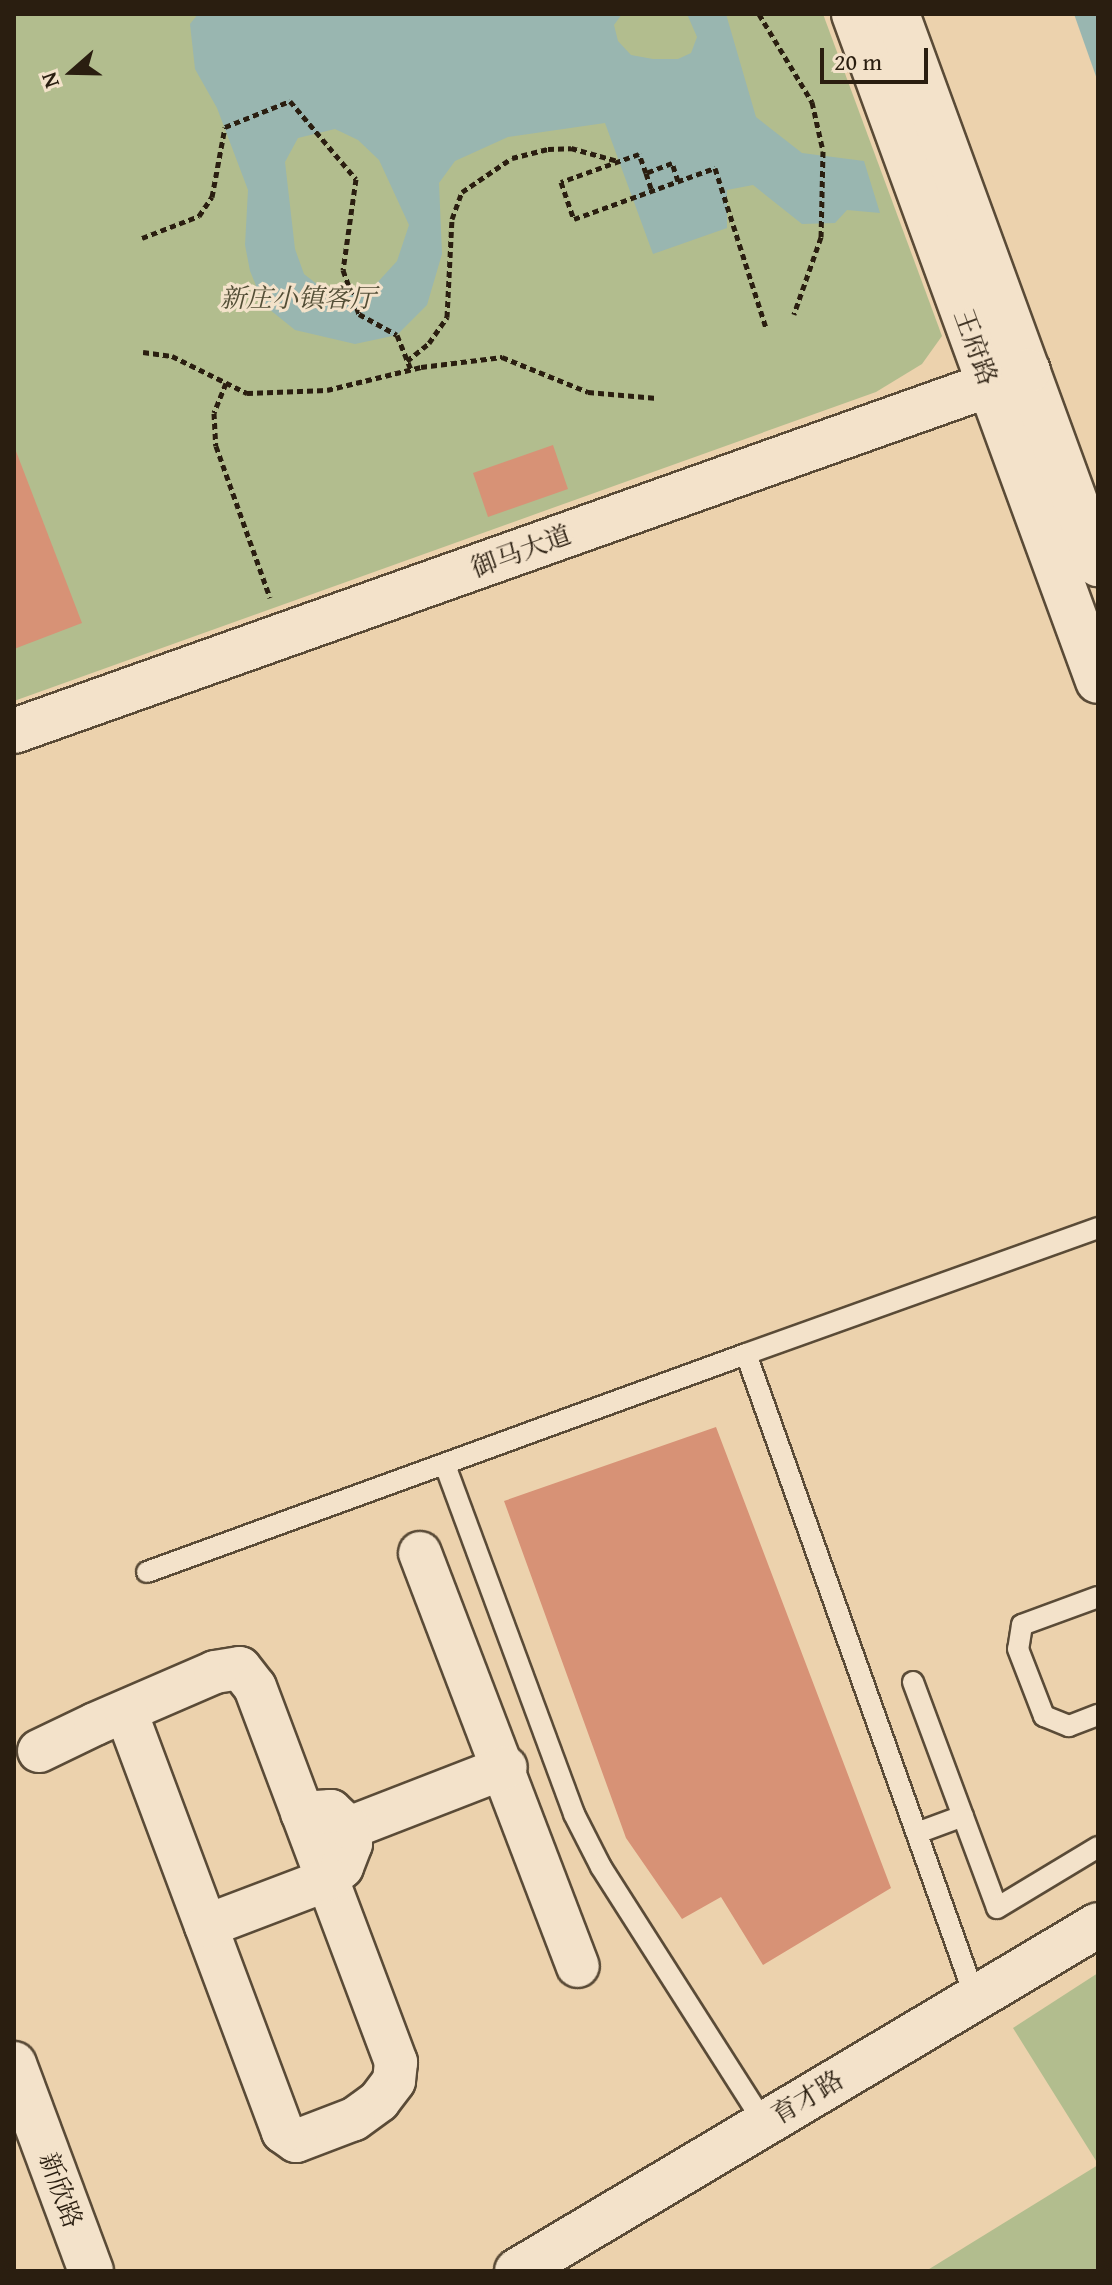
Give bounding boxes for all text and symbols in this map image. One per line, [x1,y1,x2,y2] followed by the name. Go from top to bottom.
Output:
[32,32,112,112] north arrow
[824,32,932,82] scale bar
[834,44,882,79] text: 20 m
[32,68,67,93] text: N
[220,282,376,314] park label: 新庄小镇客厅
[948,305,1004,389] street label: 王府路
[467,519,575,583] street label: 御马大道
[766,2064,848,2130] street label: 育才路
[33,2148,89,2232] street label: 新欣路

